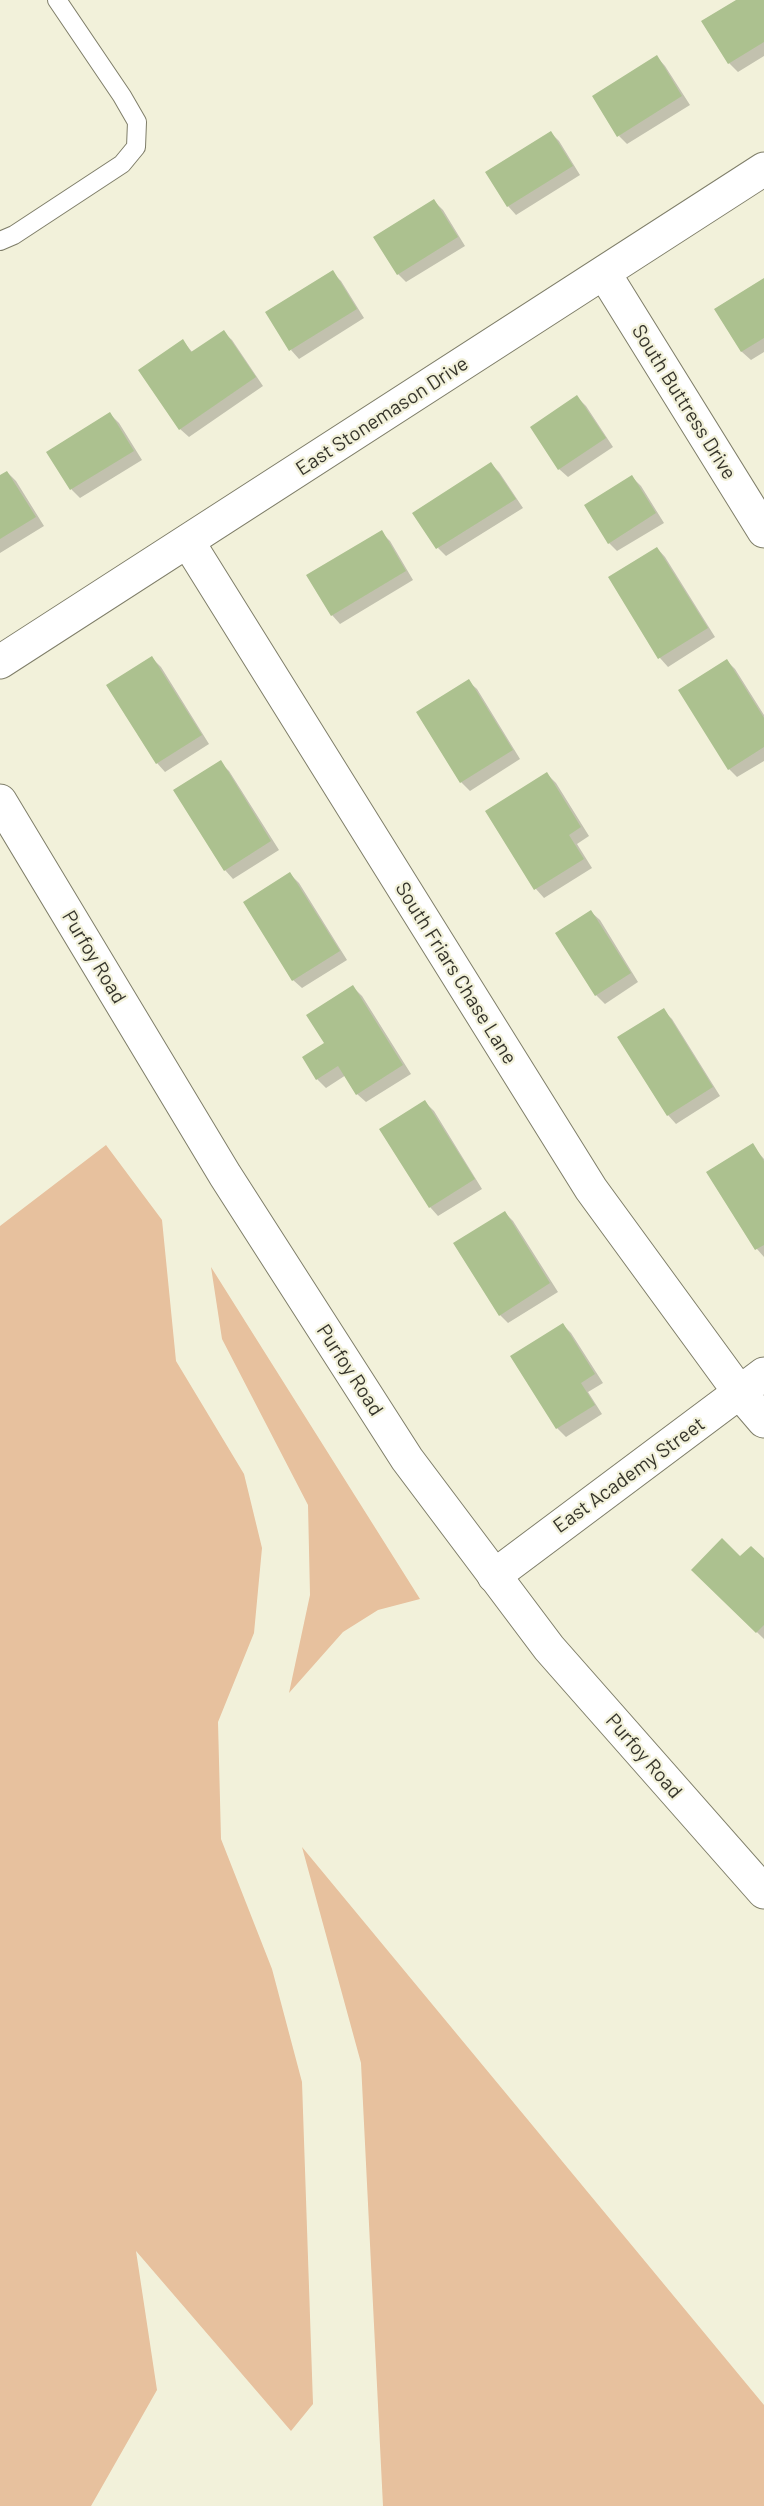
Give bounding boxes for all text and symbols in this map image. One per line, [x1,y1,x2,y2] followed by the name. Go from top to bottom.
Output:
[627,320,741,484] street label: South Buttress Drive
[291,351,473,481] street label: East Stonemason Drive
[390,878,522,1068] street label: South Friars Chase Lane
[57,906,131,1008] street label: Purfoy Road
[312,1320,388,1420] street label: Purfoy Road
[549,1412,709,1538] street label: East Academy Street
[601,1709,687,1803] street label: Purfoy Road

